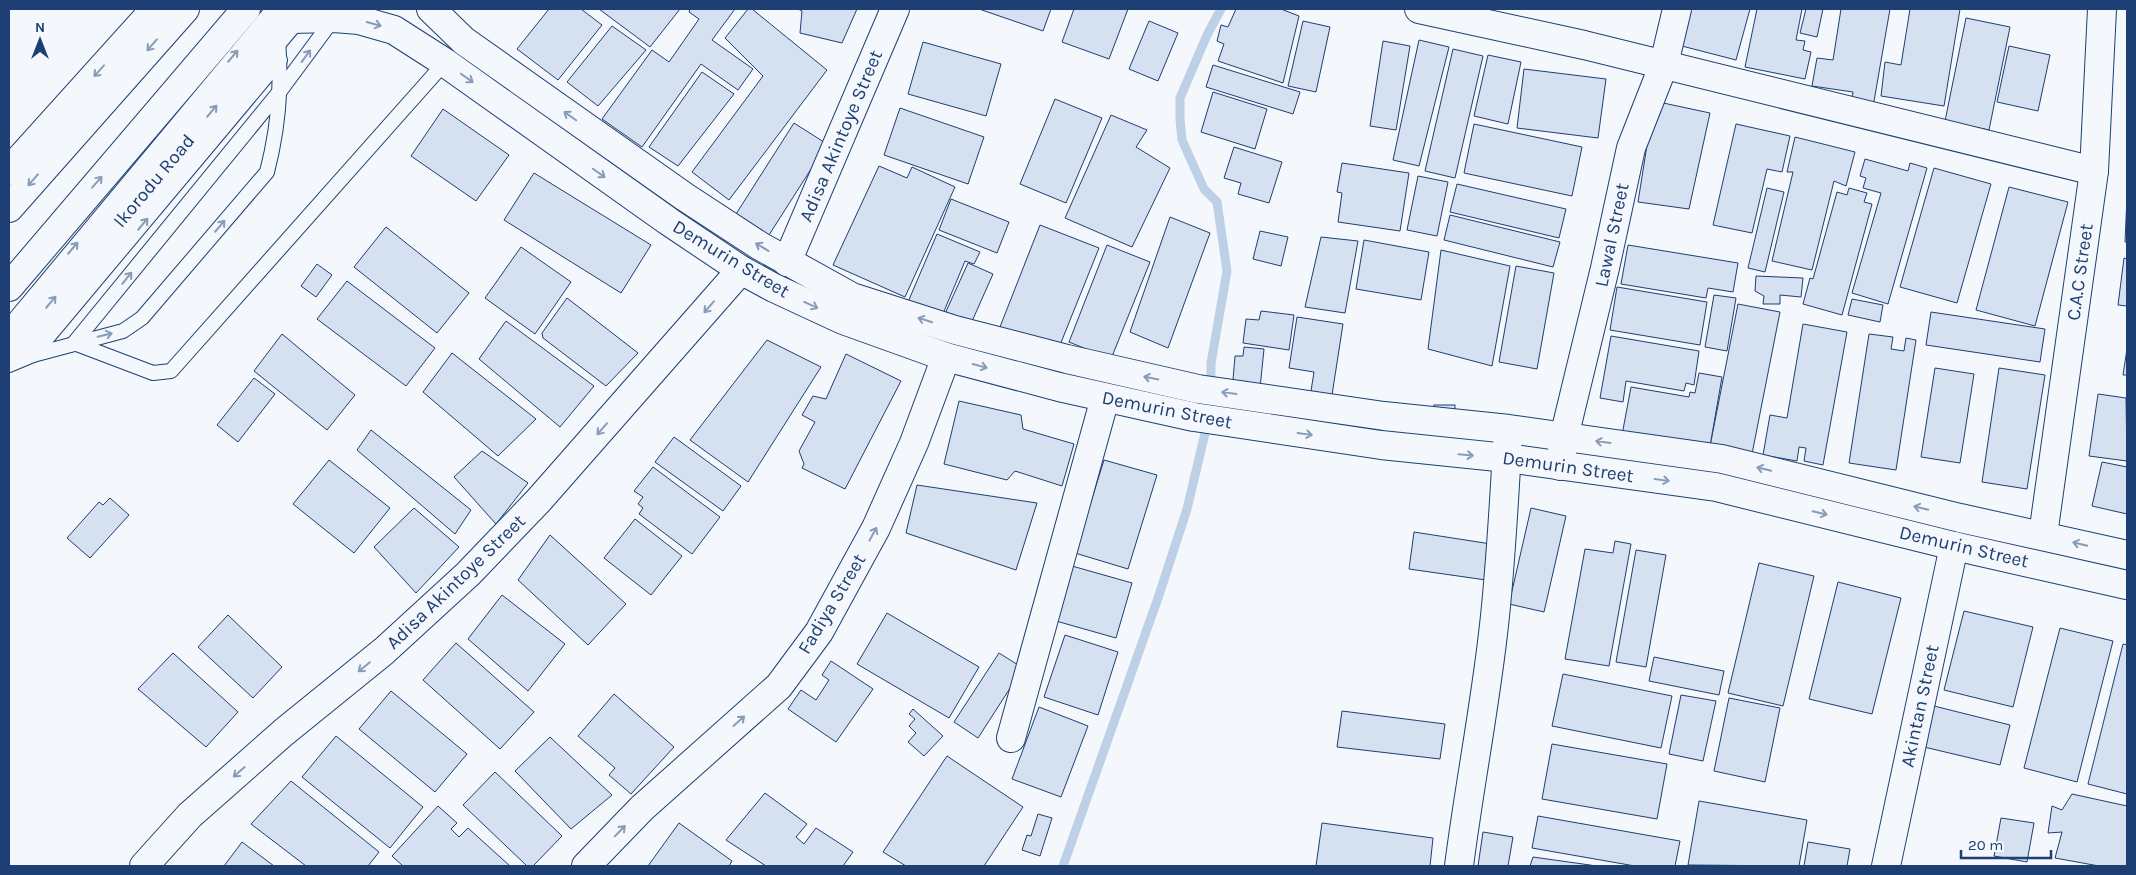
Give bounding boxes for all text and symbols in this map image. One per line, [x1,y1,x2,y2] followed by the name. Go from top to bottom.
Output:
[15,15,65,65] north arrow
[35,19,45,36] text: N
[366,20,382,29] one-way arrow
[146,39,158,52] one-way arrow
[795,47,887,225] street label: Adisa Akintoye Street
[301,49,311,63] one-way arrow
[228,50,239,63] one-way arrow
[93,64,104,77] one-way arrow
[460,73,474,83] one-way arrow
[207,105,218,118] one-way arrow
[563,111,577,121] one-way arrow
[109,130,199,232] street label: Ikorodu Road
[592,167,605,178] one-way arrow
[28,174,39,187] one-way arrow
[91,176,102,189] one-way arrow
[1590,181,1634,289] street label: Lawal Street
[669,216,793,302] street label: Demurin Street
[138,217,149,230] one-way arrow
[215,219,226,232] one-way arrow
[2062,222,2098,322] street label: C.A.C Street
[68,242,79,255] one-way arrow
[755,242,769,252] one-way arrow
[122,272,133,285] one-way arrow
[46,296,57,309] one-way arrow
[703,300,715,313] one-way arrow
[803,301,818,310] one-way arrow
[918,315,934,325] one-way arrow
[97,330,113,339] one-way arrow
[971,362,987,372] one-way arrow
[1143,373,1159,383] one-way arrow
[1100,387,1234,433] street label: Demurin Street
[1222,388,1238,398] one-way arrow
[596,422,608,435] one-way arrow
[1296,429,1312,439] one-way arrow
[1596,437,1612,447] one-way arrow
[1501,447,1635,487] street label: Demurin Street
[1458,450,1474,459] one-way arrow
[1756,464,1772,473] one-way arrow
[1653,475,1669,485] one-way arrow
[1914,503,1930,512] one-way arrow
[1812,509,1828,518] one-way arrow
[382,510,530,654] street label: Adisa Akintoye Street
[1897,521,2031,573] street label: Demurin Street
[868,526,878,541] one-way arrow
[2072,539,2088,548] one-way arrow
[794,550,870,658] street label: Fadiya Street
[1896,643,1944,769] street label: Akintan Street
[357,662,370,673] one-way arrow
[733,715,746,727] one-way arrow
[233,766,246,777] one-way arrow
[613,825,626,837] one-way arrow
[1961,828,2051,860] scale bar
[1968,836,2003,854] text: 20 m

